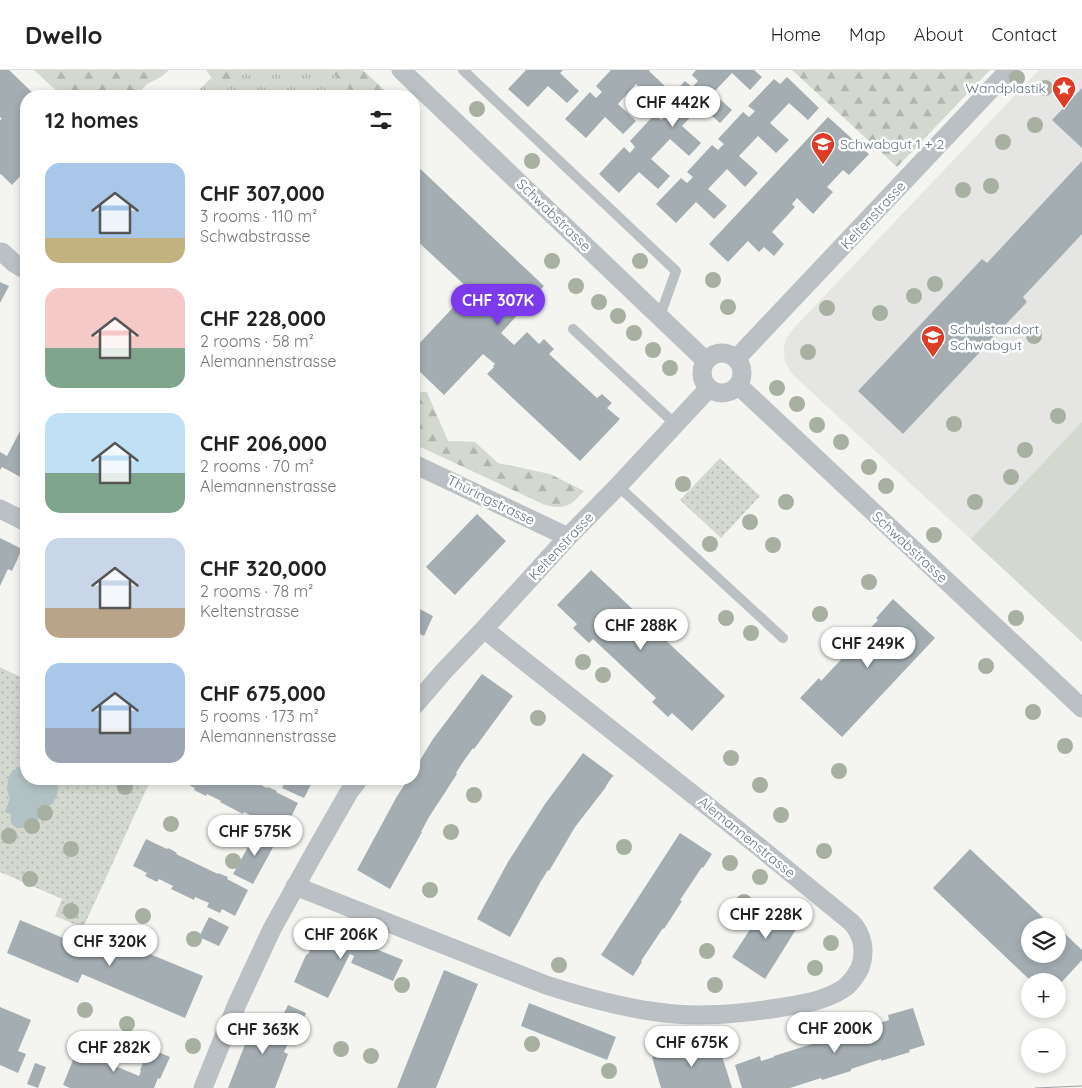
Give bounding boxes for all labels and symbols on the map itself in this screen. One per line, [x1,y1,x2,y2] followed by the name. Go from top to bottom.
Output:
[1051,75,1077,109] place icon: Wandplastik
[966,79,1046,97] place label: Wandplastik
[621,85,725,128] pin: CHF 442K
[810,131,836,165] school or university icon: Schwabgut 1 + 2
[840,135,944,153] place label: Schwabgut 1 + 2
[513,175,595,255] street label: Schwabstrasse
[837,177,909,253] street label: Keltenstrasse
[446,284,550,326] pin: CHF 307K
[950,320,1039,354] place label: Schulstandort Schwabgut
[920,324,946,358] school or university icon: Schulstandort Schwabgut
[444,471,538,529] street label: Thüringstrasse
[869,507,952,587] street label: Schwabstrasse
[525,508,597,584] street label: Keltenstrasse
[589,608,693,651] pin: CHF 288K
[816,626,920,669] pin: CHF 249K
[695,792,799,882] street label: Alemannenstrasse
[203,814,307,857] pin: CHF 575K
[714,898,818,940] pin: CHF 228K
[289,918,393,960] pin: CHF 206K
[58,924,162,967] pin: CHF 320K
[211,1012,315,1055] pin: CHF 363K
[783,1012,887,1054] pin: CHF 200K
[640,1026,744,1068] pin: CHF 675K
[62,1030,166,1073] pin: CHF 282K

